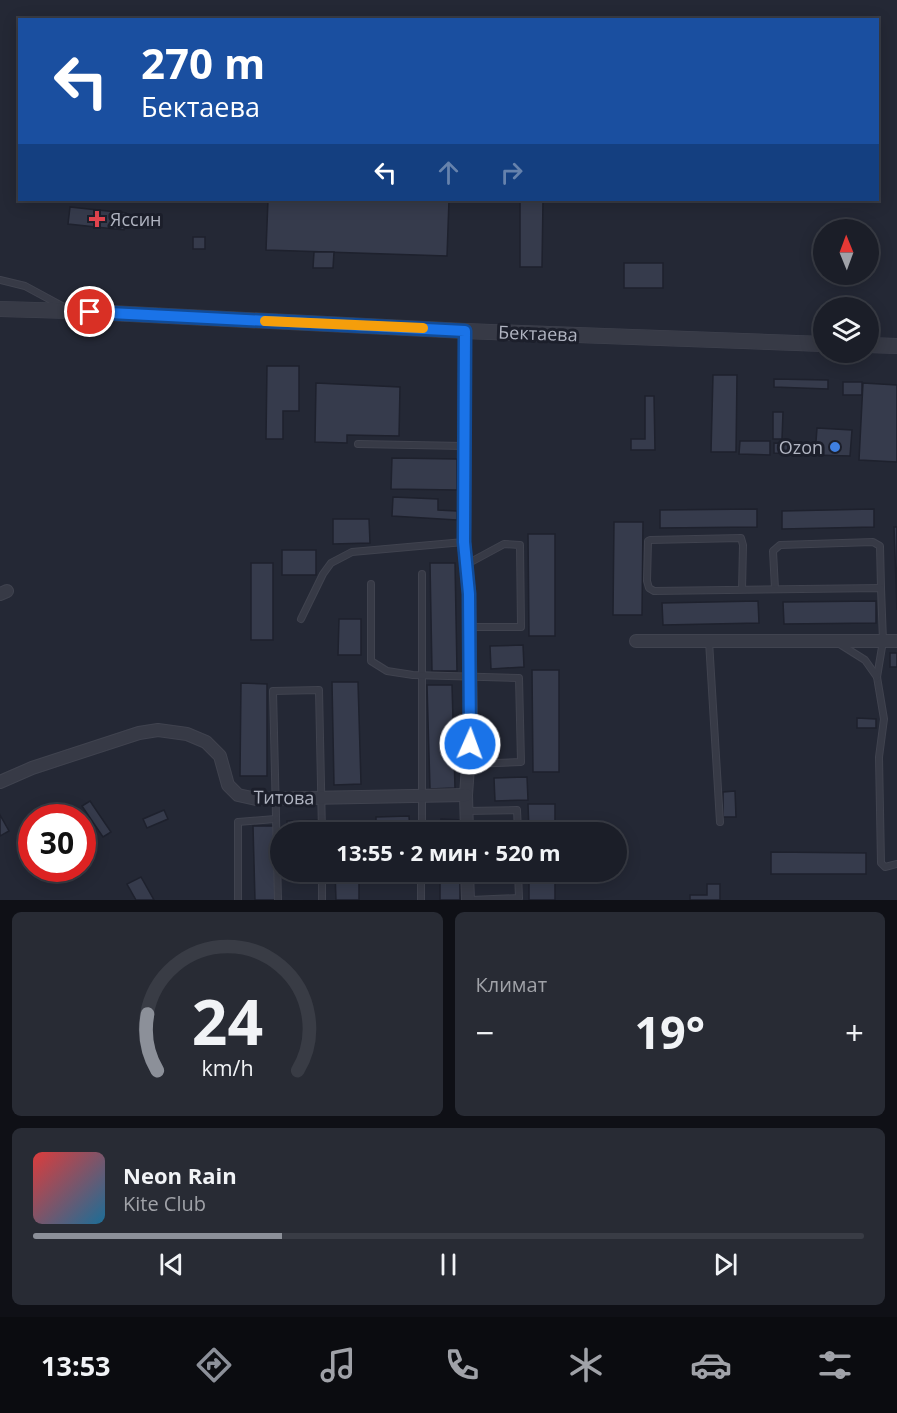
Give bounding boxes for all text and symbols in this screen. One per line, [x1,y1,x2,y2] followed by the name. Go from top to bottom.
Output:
[141,34,265,91] text: 270 m
[42,42,120,120] icon: left
[141,88,260,125] text: Бектаева
[369,156,402,189] icon: left
[432,156,465,189] icon: ahead
[495,156,528,189] icon: right
[110,207,161,231] place label: Яссин
[88,210,106,228] marker: Яссин
[813,219,879,285] north arrow
[813,219,879,363] map controls
[64,286,115,337] pin
[73,295,106,328] icon: arrive
[813,297,879,363] button: layers
[498,320,578,346] street label: Бектаева
[779,435,823,459] place label: Ozon
[828,440,842,454] marker: Ozon
[438,712,502,776] position arrow
[253,784,315,810] street label: Титова
[18,804,96,882] speed limit sign: 30
[336,837,561,867] text: 13:55 · 2 мин · 520 m
[476,971,547,998] text: Климат
[192,978,263,1063] text: 24
[634,1001,705,1062] text: 19°
[476,1010,494,1055] text: −
[845,1010,864,1055] text: +
[201,1053,253,1082] text: km/h
[123,1160,237,1190] text: Neon Rain
[123,1190,206,1217] text: Kite Club
[155,1248,188,1281] icon: previous
[432,1248,465,1281] icon: pause
[709,1248,742,1281] icon: next
[193,1344,235,1386] icon: directions
[317,1344,359,1386] icon: music
[441,1344,483,1386] icon: phone
[565,1344,607,1386] icon: climate
[690,1344,732,1386] icon: car
[814,1344,856,1386] icon: filters
[41,1347,111,1384] text: 13:53

